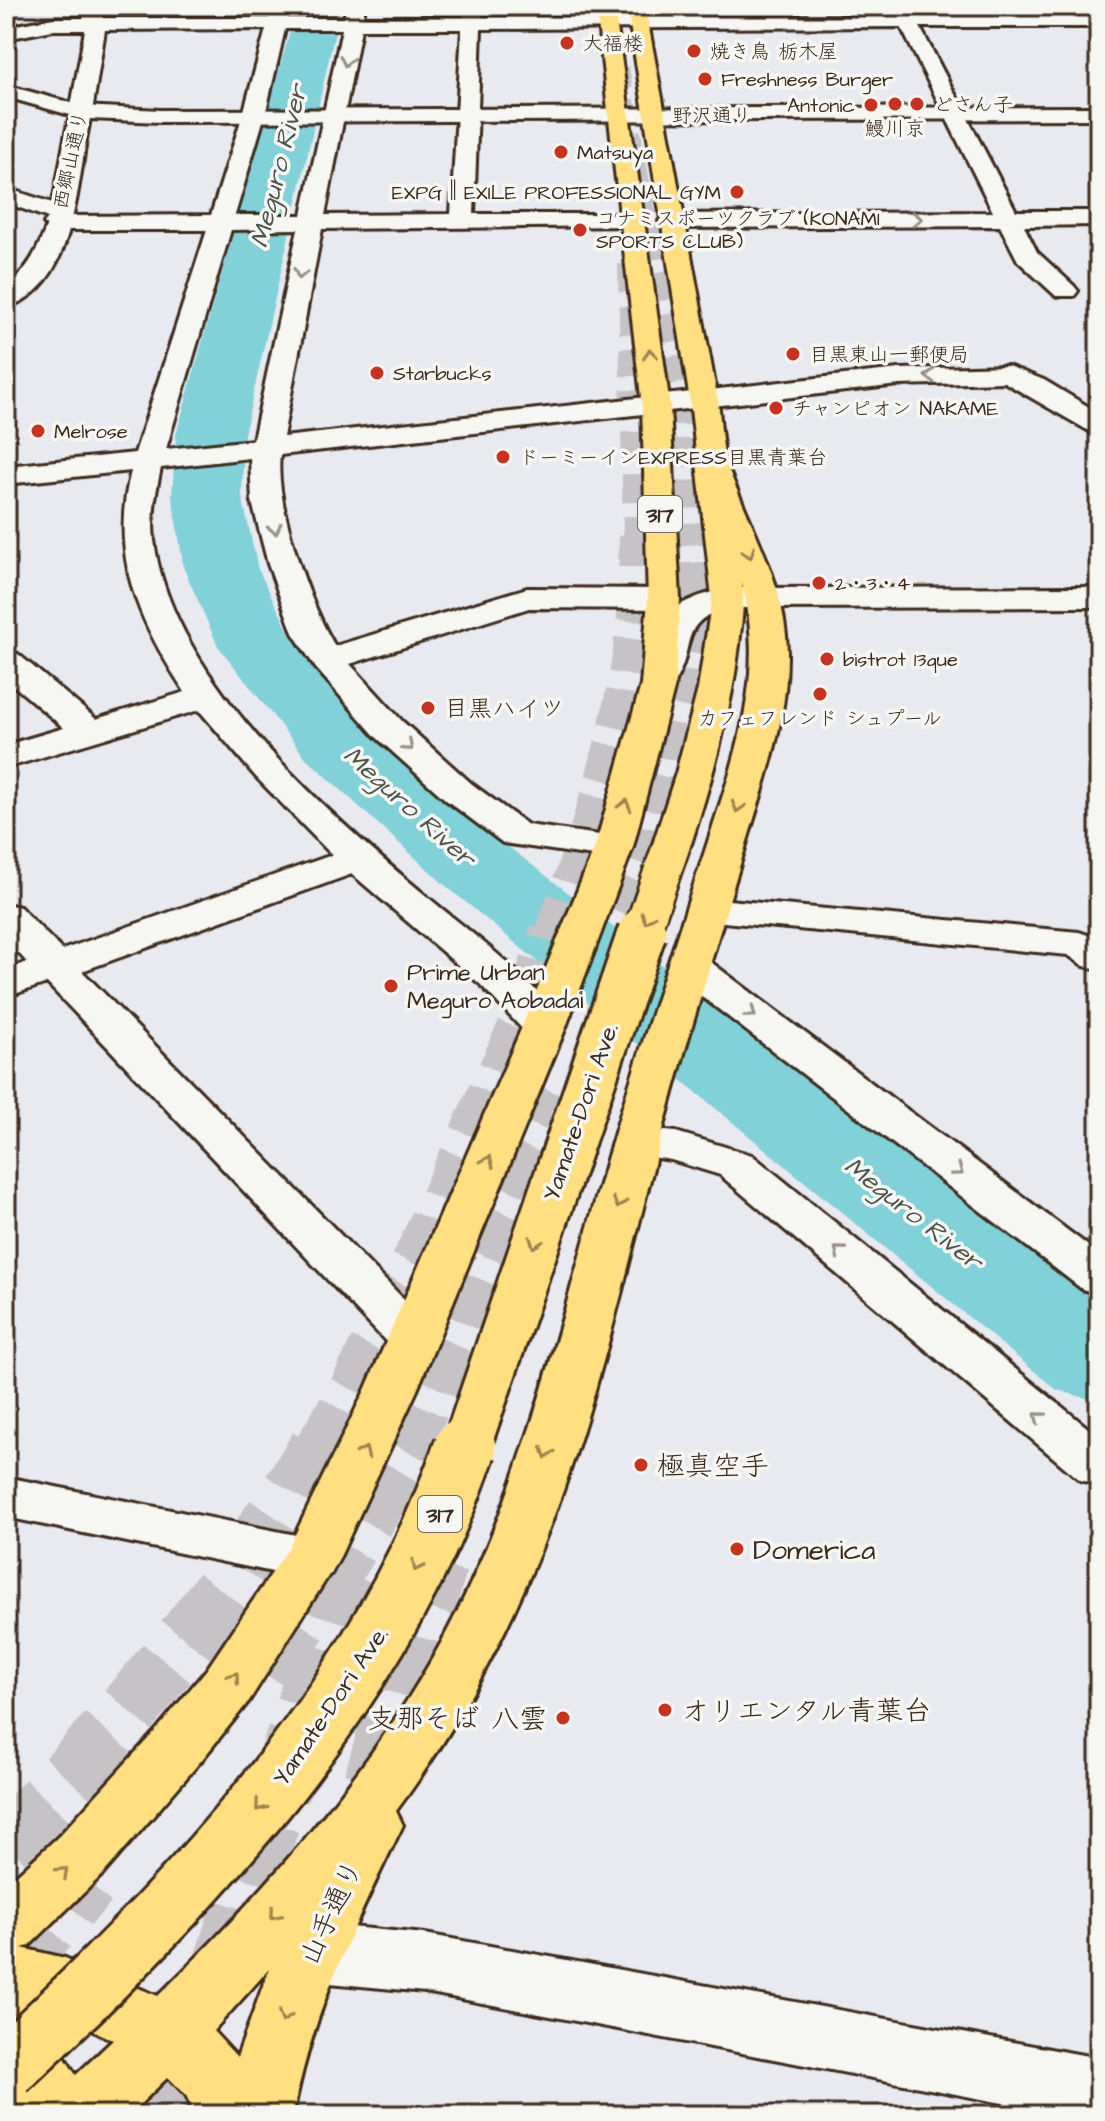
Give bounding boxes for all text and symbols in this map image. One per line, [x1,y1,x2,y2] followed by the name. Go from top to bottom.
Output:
[583,30,643,58] place label: 大福楼
[558,34,576,52] marker: 大福楼
[710,38,838,66] place label: 焼き鳥 栃木屋
[685,42,703,60] marker: 焼き鳥 栃木屋
[338,54,355,67] one-way arrow
[721,66,893,95] place label: Freshness Burger
[696,70,714,88] marker: Freshness Burger
[241,79,318,251] water label: Meguro River
[933,91,1013,119] place label: どさん子
[787,92,855,120] place label: Antonic
[886,95,904,113] marker: 鰻川京
[908,95,926,113] marker: どさん子
[862,96,880,114] marker: Antonic
[672,102,752,130] street label: 野沢通り
[47,108,95,212] street label: 西郷山通り
[865,115,925,143] place label: 鰻川京
[577,139,653,168] place label: Matsuya
[552,143,570,161] marker: Matsuya
[392,179,721,207] place label: EXPG || EXILE PROFESSIONAL GYM
[728,183,746,201] marker: EXPG || EXILE PROFESSIONAL GYM
[596,205,880,256] place label: コナミスポーツクラブ (KONAMI SPORTS CLUB)
[911,210,924,228] one-way arrow
[571,221,589,239] marker: コナミスポーツクラブ (KONAMI SPORTS CLUB)
[292,267,309,280] one-way arrow
[809,341,969,369] place label: 目黒東山一郵便局
[784,345,802,363] marker: 目黒東山一郵便局
[641,347,658,360] one-way arrow
[393,360,492,388] place label: Starbucks
[368,364,386,382] marker: Starbucks
[923,367,936,384] one-way arrow
[792,395,998,423] place label: チャンピオン NAKAME
[767,399,785,417] marker: チャンピオン NAKAME
[54,418,128,446] place label: Melrose
[29,422,47,440] marker: Melrose
[519,444,827,472] place label: ドーミーインEXPRESS目黒青葉台
[494,448,512,466] marker: ドーミーインEXPRESS目黒青葉台
[638,496,682,532] road number: 317
[265,522,282,536] one-way arrow
[739,545,756,559] one-way arrow
[835,570,911,598] place label: 2・3・4
[810,574,828,592] marker: 2・3・4
[843,646,958,674] place label: bistrot 13que
[818,650,836,668] marker: bistrot 13que
[811,685,829,703] marker: カフェフレンド シュプール
[444,692,564,726] place label: 目黒ハイツ
[419,699,437,717] marker: 目黒ハイツ
[698,705,942,733] place label: カフェフレンド シュプール
[399,737,413,752] one-way arrow
[335,738,485,878] water label: Meguro River
[616,798,632,812] one-way arrow
[731,799,747,813] one-way arrow
[640,910,656,924] one-way arrow
[407,956,584,1019] place label: Prime Urban Meguro Aobadai
[382,977,400,995] marker: Prime Urban Meguro Aobadai
[742,1004,757,1018] one-way arrow
[535,1019,627,1206] street label: Yamate-Dori Ave.
[836,1149,992,1281] water label: Meguro River
[478,1155,494,1169] one-way arrow
[949,1161,964,1175] one-way arrow
[612,1195,628,1209] one-way arrow
[528,1235,545,1249] one-way arrow
[833,1246,848,1261] one-way arrow
[1033,1412,1048,1427] one-way arrow
[540,1445,556,1459] one-way arrow
[354,1446,370,1460] one-way arrow
[657,1447,769,1486] place label: 極真空手
[632,1456,650,1474] marker: 極真空手
[418,1496,462,1532] road number: 317
[753,1531,876,1570] place label: Domerica
[728,1540,746,1558] marker: Domerica
[411,1557,427,1572] one-way arrow
[265,1620,397,1793] street label: Yamate-Dori Ave.
[224,1671,239,1685] one-way arrow
[681,1692,931,1731] place label: オリエンタル青葉台
[368,1700,547,1739] place label: 支那そば 八雲
[656,1701,674,1719] marker: オリエンタル青葉台
[554,1709,572,1727] marker: 支那そば 八雲
[255,1797,270,1812] one-way arrow
[290,1854,373,1972] street label: 山手通り
[54,1867,68,1882] one-way arrow
[270,1904,285,1919] one-way arrow
[278,2009,294,2023] one-way arrow

